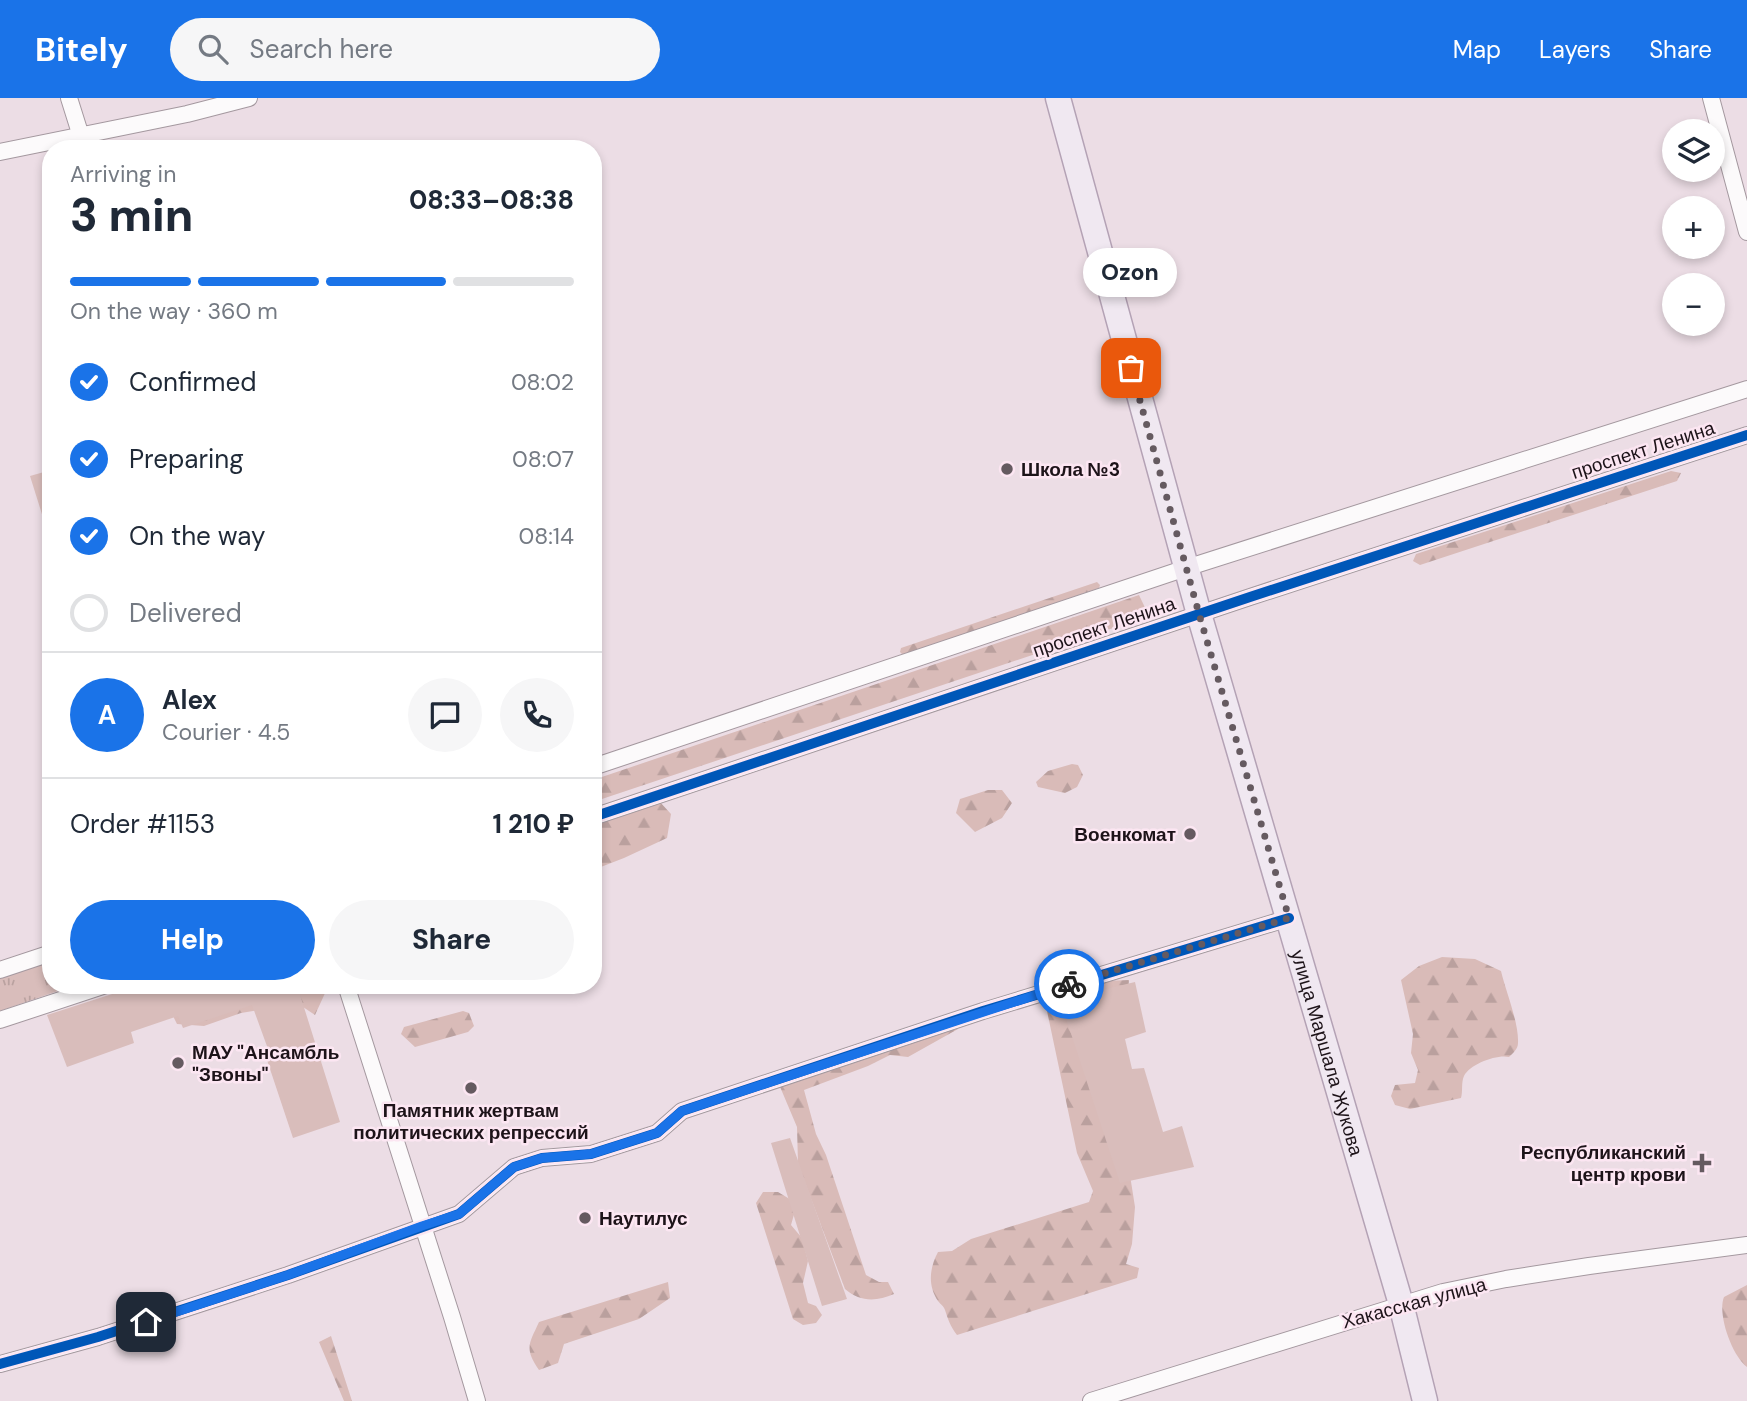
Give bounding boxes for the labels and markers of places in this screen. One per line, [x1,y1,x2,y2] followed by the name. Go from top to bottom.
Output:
[1084,249,1178,298] callout: Ozon
[1101,338,1161,398] pin
[1021,457,1120,482] place label: Школа №3
[999,461,1015,477] marker: Школа №3
[1074,822,1176,847] place label: Военкомат
[1182,826,1198,842] marker: Военкомат
[192,1040,339,1087] place label: МАУ "Ансамбль "Звоны"
[170,1055,186,1071] marker: МАУ "Ансамбль "Звоны"
[463,1080,479,1096] marker: Памятник жертвам политических репрессий
[353,1098,589,1145] place label: Памятник жертвам политических репрессий
[1521,1140,1686,1187] place label: Республиканский центр крови
[1692,1153,1712,1173] marker: Республиканский центр крови
[599,1206,688,1231] place label: Наутилус
[577,1210,593,1226] marker: Наутилус
[116,1292,176,1352] pin

